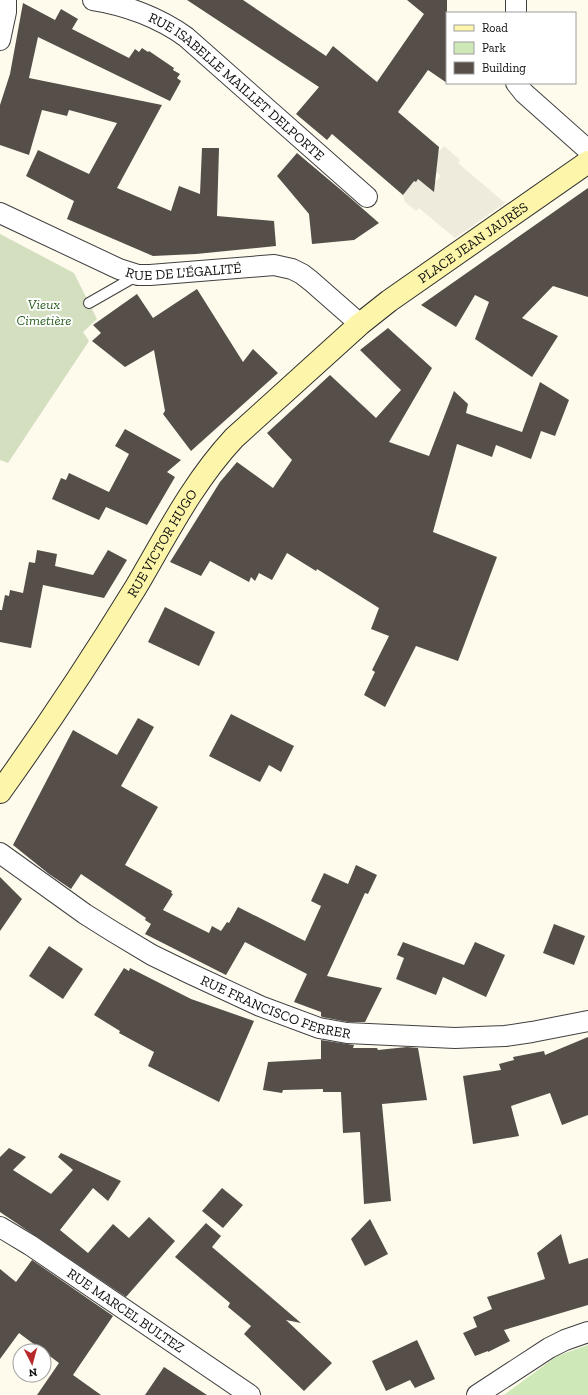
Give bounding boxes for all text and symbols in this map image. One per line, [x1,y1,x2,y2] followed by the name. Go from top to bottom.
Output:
[146,9,328,164] street label: RUE ISABELLE MAILLET DELPORTE
[446,12,576,84] legend
[482,21,508,35] text: Road
[482,41,507,55] text: Park
[482,61,526,75] text: Building
[415,199,531,287] street label: PLACE JEAN JAURÈS
[123,260,242,284] street label: RUE DE L'ÉGALITÉ
[17,296,71,329] park label: Vieux Cimetière
[124,486,201,601] street label: RUE VICTOR HUGO
[198,972,352,1043] street label: RUE FRANCISCO FERRER
[64,1265,187,1357] street label: RUE MARCEL BULTEZ
[12,1343,52,1383] north arrow
[28,1366,38,1379] text: N

